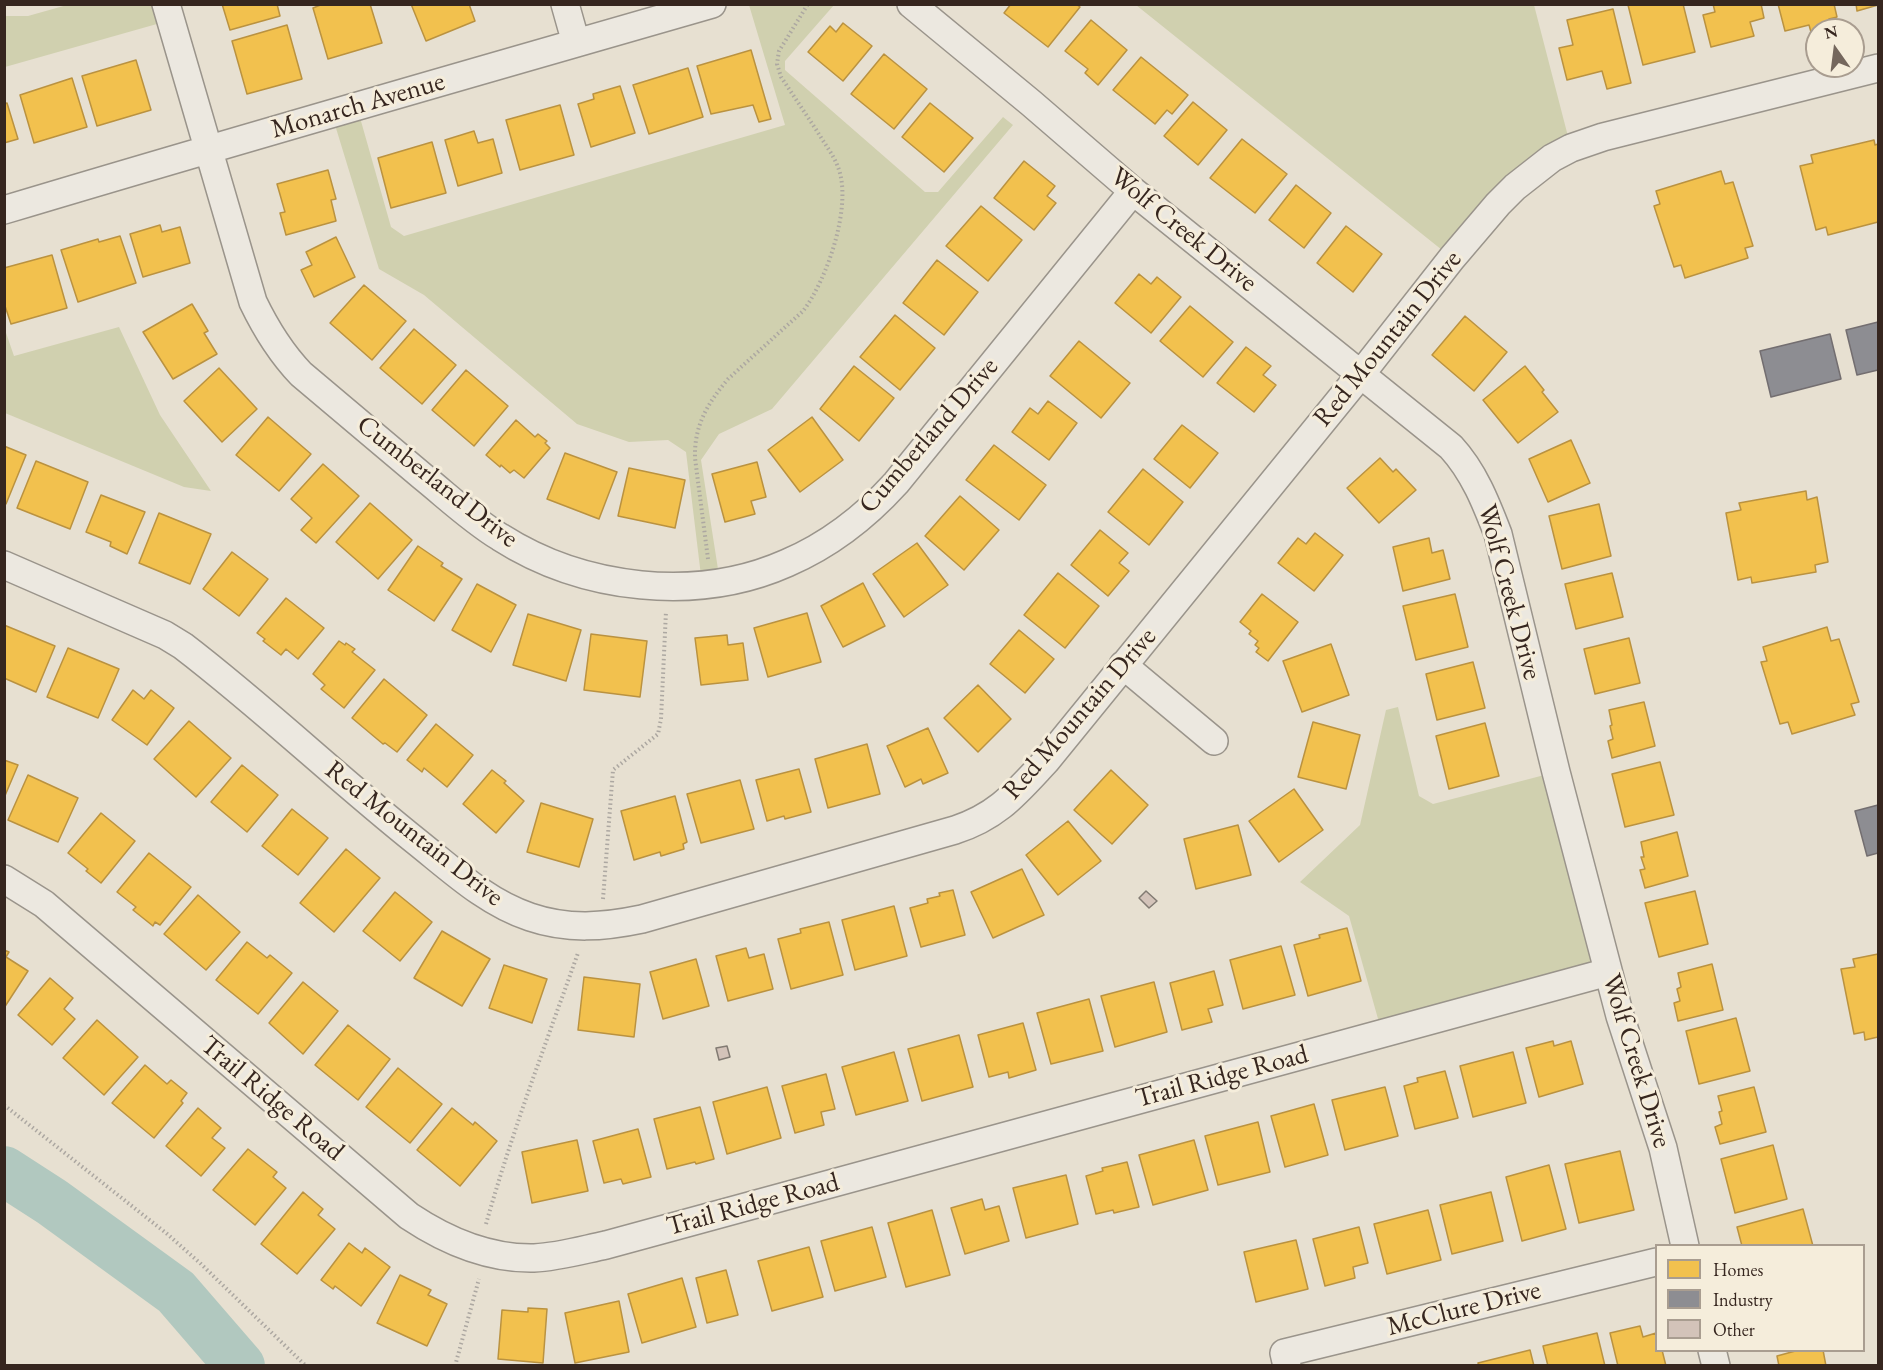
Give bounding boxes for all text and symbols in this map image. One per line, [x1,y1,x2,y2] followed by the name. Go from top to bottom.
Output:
[1805,18,1865,78] north arrow
[1822,20,1840,44] text: N
[268,66,448,146] street label: Monarch Avenue
[1103,161,1263,299] street label: Wolf Creek Drive
[1307,244,1469,434] street label: Red Mountain Drive
[852,351,1006,521] street label: Cumberland Drive
[350,409,524,555] street label: Cumberland Drive
[1470,501,1548,683] street label: Wolf Creek Drive
[996,621,1164,807] street label: Red Mountain Drive
[318,754,510,914] street label: Red Mountain Drive
[1594,970,1678,1152] street label: Wolf Creek Drive
[194,1030,350,1168] street label: Trail Ridge Road
[1132,1038,1312,1116] street label: Trail Ridge Road
[663,1166,843,1244] street label: Trail Ridge Road
[1655,1244,1865,1352] legend
[1713,1258,1763,1281] text: Homes
[1384,1274,1544,1344] street label: McClure Drive
[1713,1288,1773,1311] text: Industry
[1713,1318,1755,1341] text: Other

